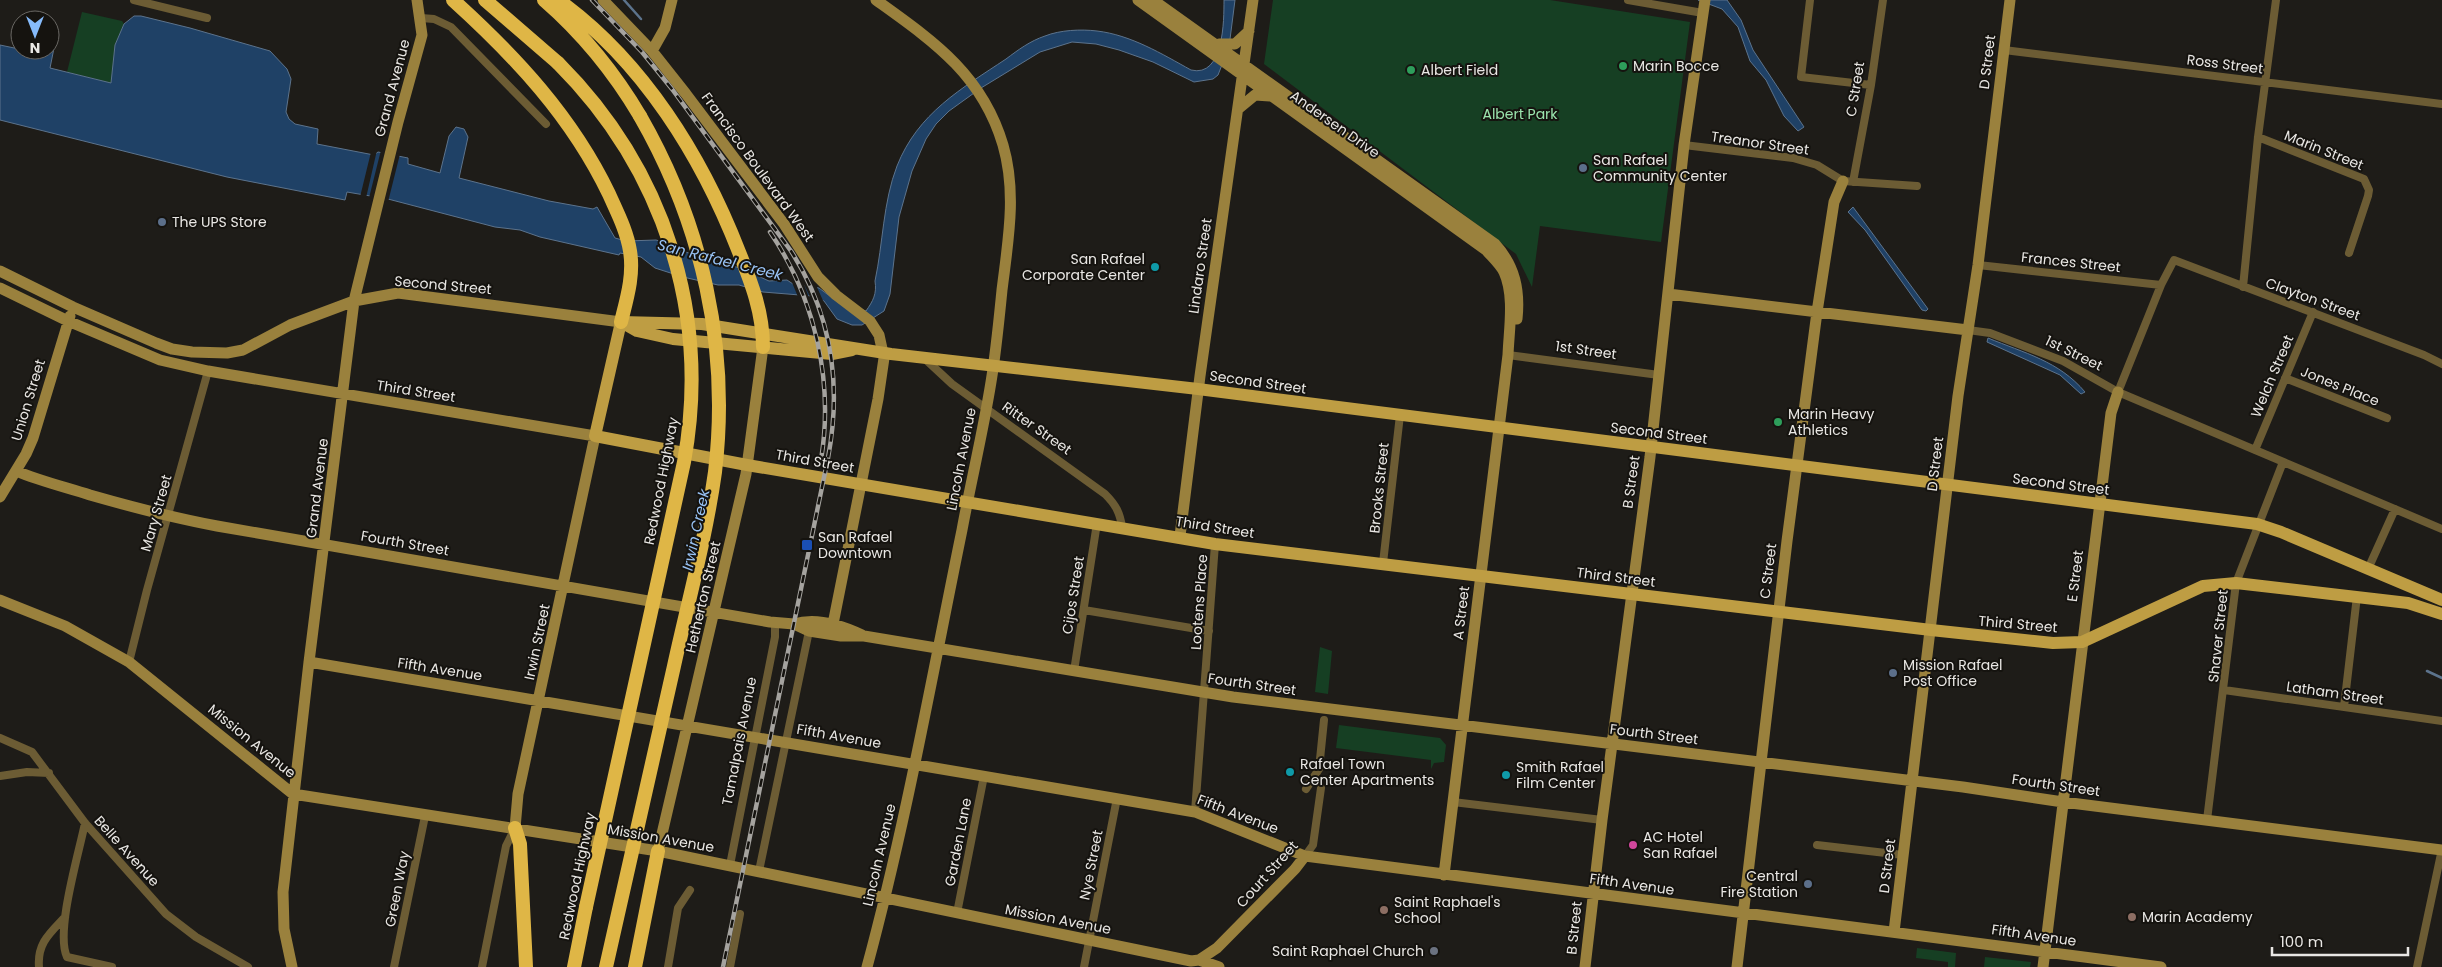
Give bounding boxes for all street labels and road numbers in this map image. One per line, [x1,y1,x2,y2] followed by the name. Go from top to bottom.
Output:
[1974,34,2000,90] street label: D Street
[369,37,415,139] street label: Grand Avenue
[2186,49,2264,79] street label: Ross Street
[1841,60,1869,118] street label: C Street
[1286,86,1384,163] street label: Andersen Drive
[697,88,819,246] street label: Francisco Boulevard West
[2281,125,2367,175] street label: Marin Street
[1710,126,1810,160] street label: Treanor Street
[1183,217,1217,315] street label: Lindaro Street
[2020,247,2122,277] street label: Frances Street
[394,271,492,299] street label: Second Street
[2263,273,2363,325] street label: Clayton Street
[2042,331,2106,375] street label: 1st Street
[2246,332,2298,420] street label: Welch Street
[1554,336,1618,364] street label: 1st Street
[6,357,50,443] street label: Union Street
[2298,361,2383,411] street label: Jones Place
[1208,365,1308,399] street label: Second Street
[375,375,457,407] street label: Third Street
[998,397,1076,459] street label: Ritter Street
[941,405,981,512] street label: Lincoln Avenue
[639,415,683,547] street label: Redwood Highway
[1609,417,1709,449] street label: Second Street
[1922,436,1948,492] street label: D Street
[301,437,333,539] street label: Grand Avenue
[1364,442,1394,534] street label: Brooks Street
[774,444,856,478] street label: Third Street
[1617,454,1645,510] street label: B Street
[2011,468,2111,500] street label: Second Street
[135,472,177,554] street label: Mary Street
[1174,511,1256,543] street label: Third Street
[359,525,451,561] street label: Fourth Street
[680,539,726,655] street label: Hetherton Street
[1755,542,1781,600] street label: C Street
[2062,549,2088,603] street label: E Street
[1186,553,1212,651] street label: Lootens Place
[1057,555,1089,635] street label: Cijos Street
[1575,562,1657,592] street label: Third Street
[1448,585,1474,641] street label: A Street
[2203,589,2233,683] street label: Shaver Street
[519,602,555,682] street label: Irwin Street
[1978,611,2058,637] street label: Third Street
[396,652,484,686] street label: Fifth Avenue
[1207,668,1297,700] street label: Fourth Street
[717,675,761,807] street label: Tamalpais Avenue
[2285,676,2385,710] street label: Latham Street
[204,699,300,783] street label: Mission Avenue
[795,719,883,753] street label: Fifth Avenue
[1609,719,1699,749] street label: Fourth Street
[2011,769,2101,801] street label: Fourth Street
[1195,789,1282,839] street label: Fifth Avenue
[940,796,976,888] street label: Garden Lane
[857,801,901,908] street label: Lincoln Avenue
[554,810,600,941] street label: Redwood Highway
[90,811,164,891] street label: Belle Avenue
[606,819,716,857] street label: Mission Avenue
[1074,828,1108,902] street label: Nye Street
[1232,836,1302,912] street label: Court Street
[1874,838,1900,894] street label: D Street
[380,849,414,929] street label: Green Way
[1588,868,1676,900] street label: Fifth Avenue
[1003,899,1113,939] street label: Mission Avenue
[1561,900,1587,956] street label: B Street
[1990,919,2078,951] street label: Fifth Avenue

